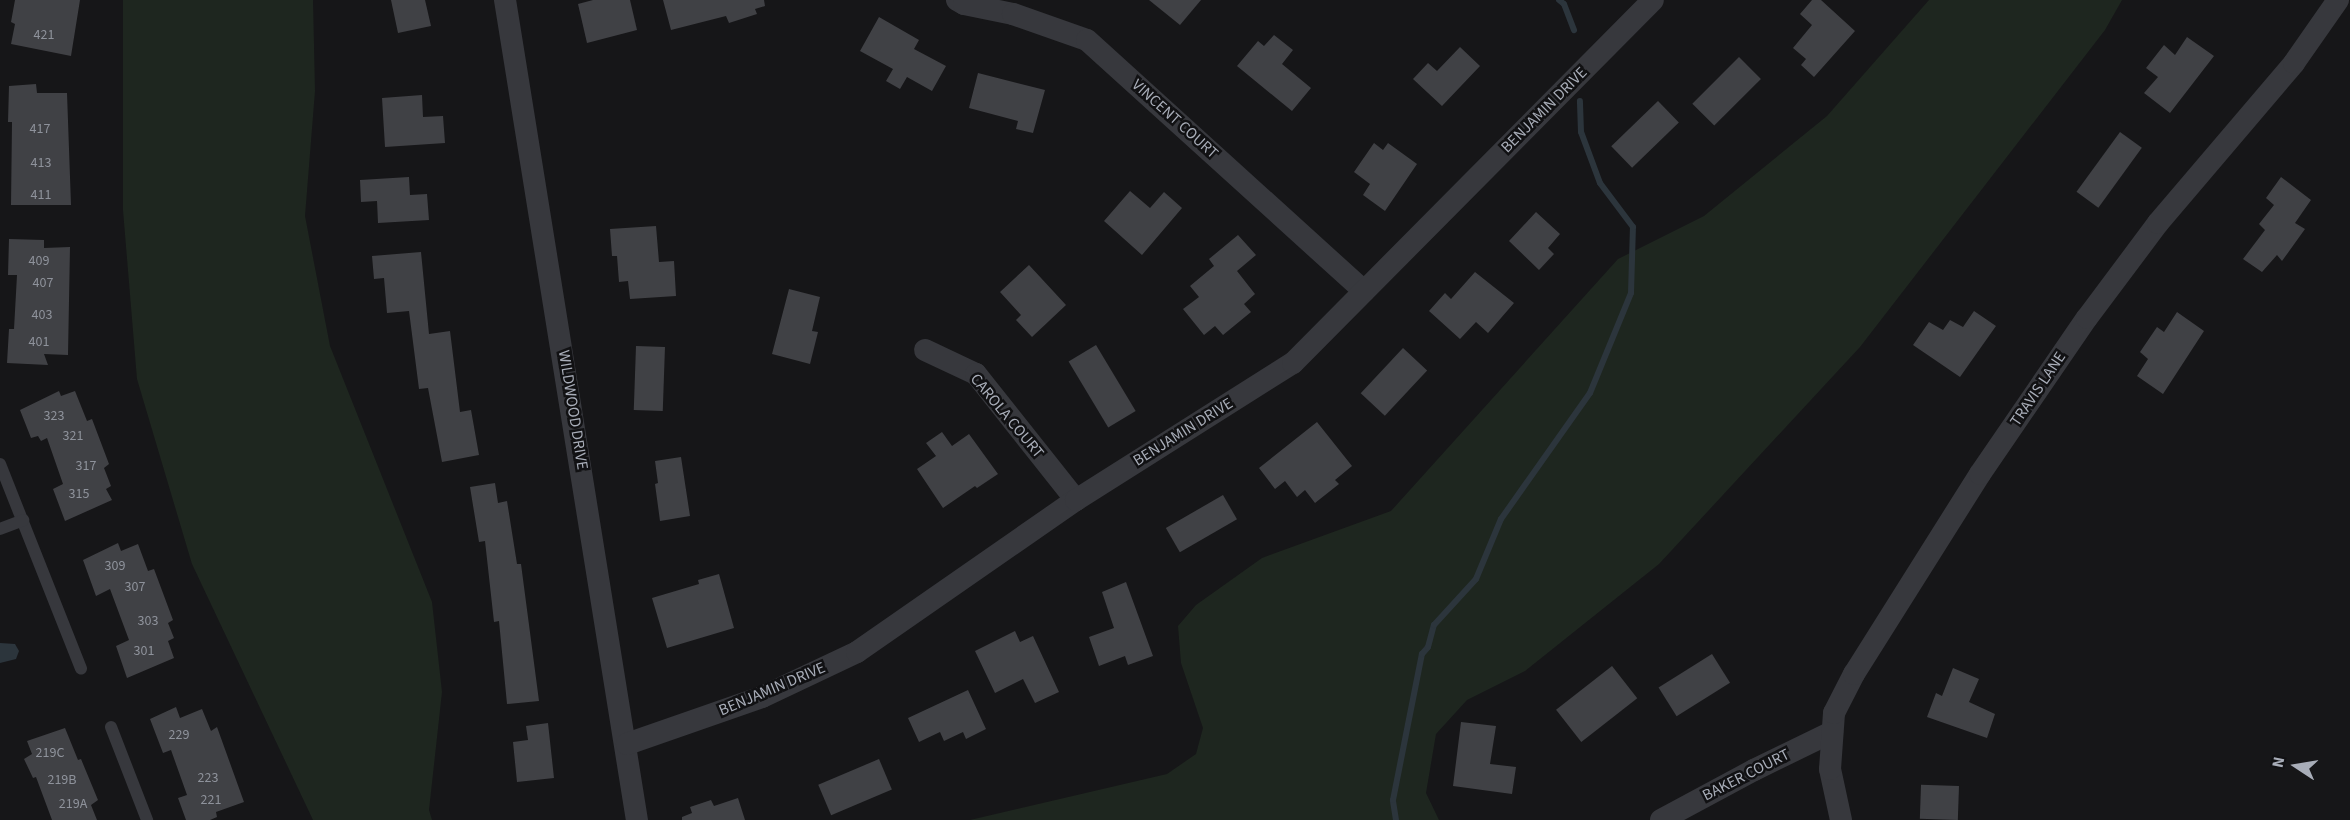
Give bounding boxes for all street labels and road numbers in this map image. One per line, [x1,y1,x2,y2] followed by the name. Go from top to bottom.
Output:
[1497,63,1591,157] street label: BENJAMIN DRIVE
[1128,75,1222,163] street label: VINCENT COURT
[2006,348,2070,430] street label: TRAVIS LANE
[554,349,592,471] street label: WILDWOOD DRIVE
[966,370,1048,462] street label: CAROLA COURT
[1130,394,1236,470] street label: BENJAMIN DRIVE
[716,658,828,720] street label: BENJAMIN DRIVE
[1699,745,1793,805] street label: BAKER COURT

